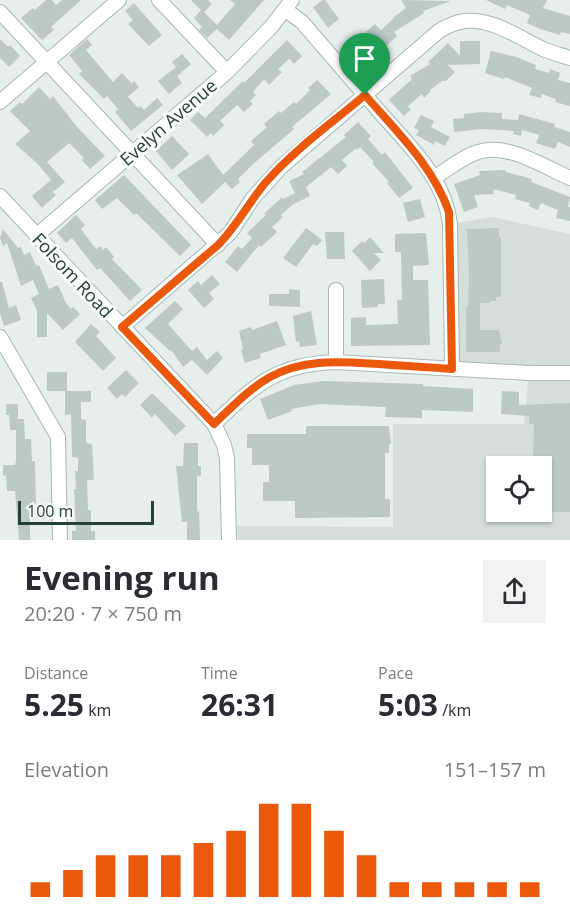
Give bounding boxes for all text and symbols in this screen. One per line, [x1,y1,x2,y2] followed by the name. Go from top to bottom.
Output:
[339,33,390,95] pin
[348,42,381,75] icon: arrive
[114,73,222,171] street label: Evelyn Avenue
[27,227,119,323] street label: Folsom Road
[486,456,552,522] map controls
[486,456,552,522] button: locate
[18,498,154,526] scale bar
[27,500,73,522] text: 100 m
[24,555,220,600] text: Evening run
[483,560,546,623] button: share
[24,600,182,627] text: 20:20 · 7 × 750 m
[24,662,88,684] text: Distance
[201,662,238,684] text: Time
[378,662,413,684] text: Pace
[24,684,84,725] text: 5.25
[201,684,278,725] text: 26:31
[378,684,438,725] text: 5:03
[84,699,111,721] text: km
[438,699,471,721] text: /km
[24,756,109,783] text: Elevation
[444,756,546,783] text: 151–157 m

